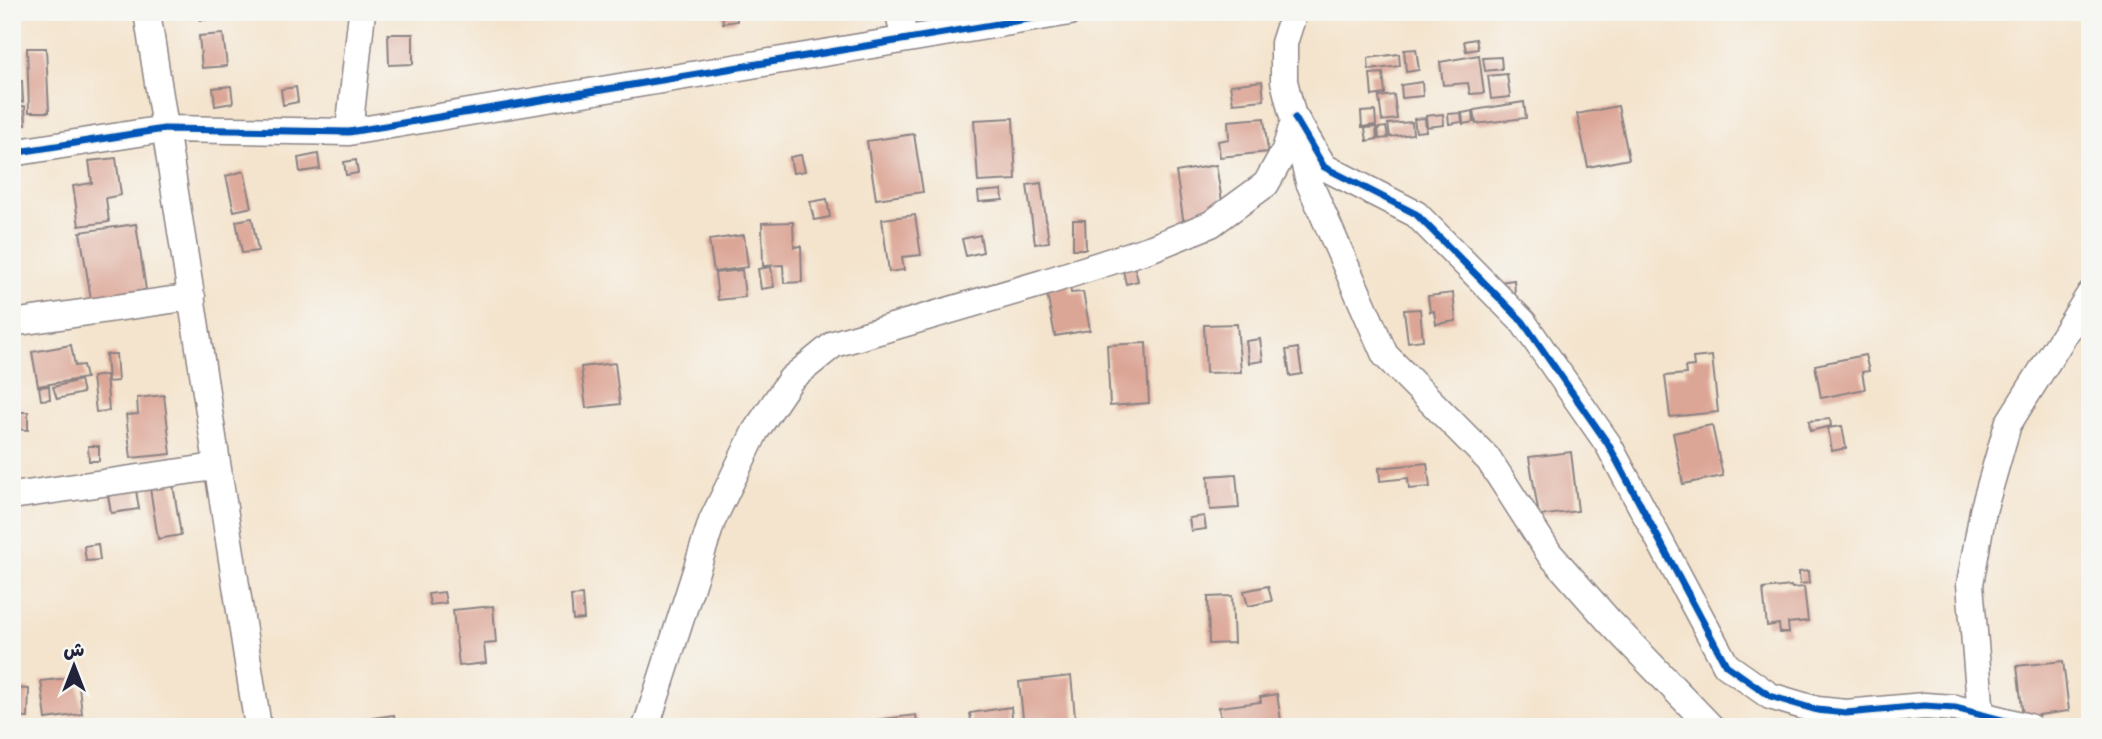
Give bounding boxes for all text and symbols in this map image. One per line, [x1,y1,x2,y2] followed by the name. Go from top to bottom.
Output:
[38,630,108,700] north arrow
[64,638,85,662] text: ش

